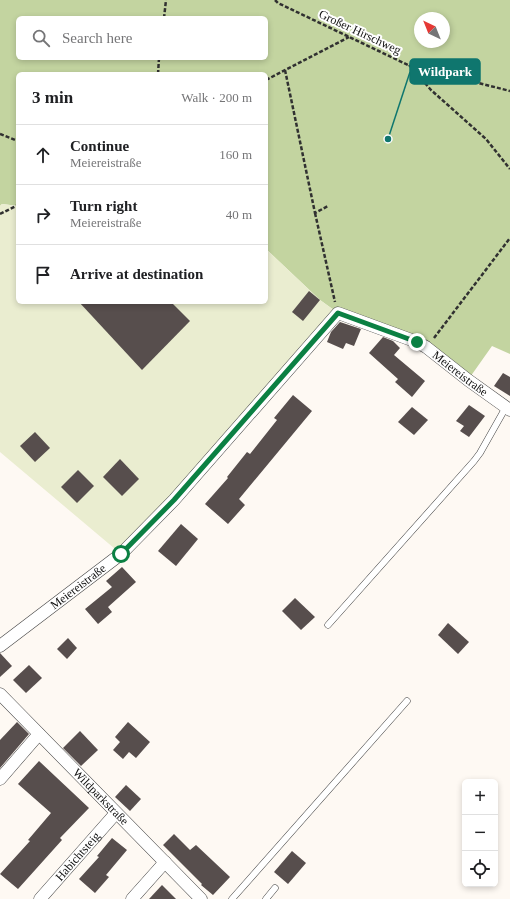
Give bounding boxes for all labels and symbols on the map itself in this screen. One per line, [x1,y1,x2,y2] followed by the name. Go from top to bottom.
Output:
[317,7,403,57] street label: Großer Hirschweg
[414,12,450,48] north arrow
[410,59,480,84] callout: Wildpark
[418,64,473,79] text: Wildpark
[408,333,426,351] route end
[430,348,491,399] street label: Meiereistraße
[112,545,130,563] route start
[47,561,109,612] street label: Meiereistraße
[70,766,132,828] street label: Wildparkstraße
[52,829,103,884] street label: Habichtsteig

